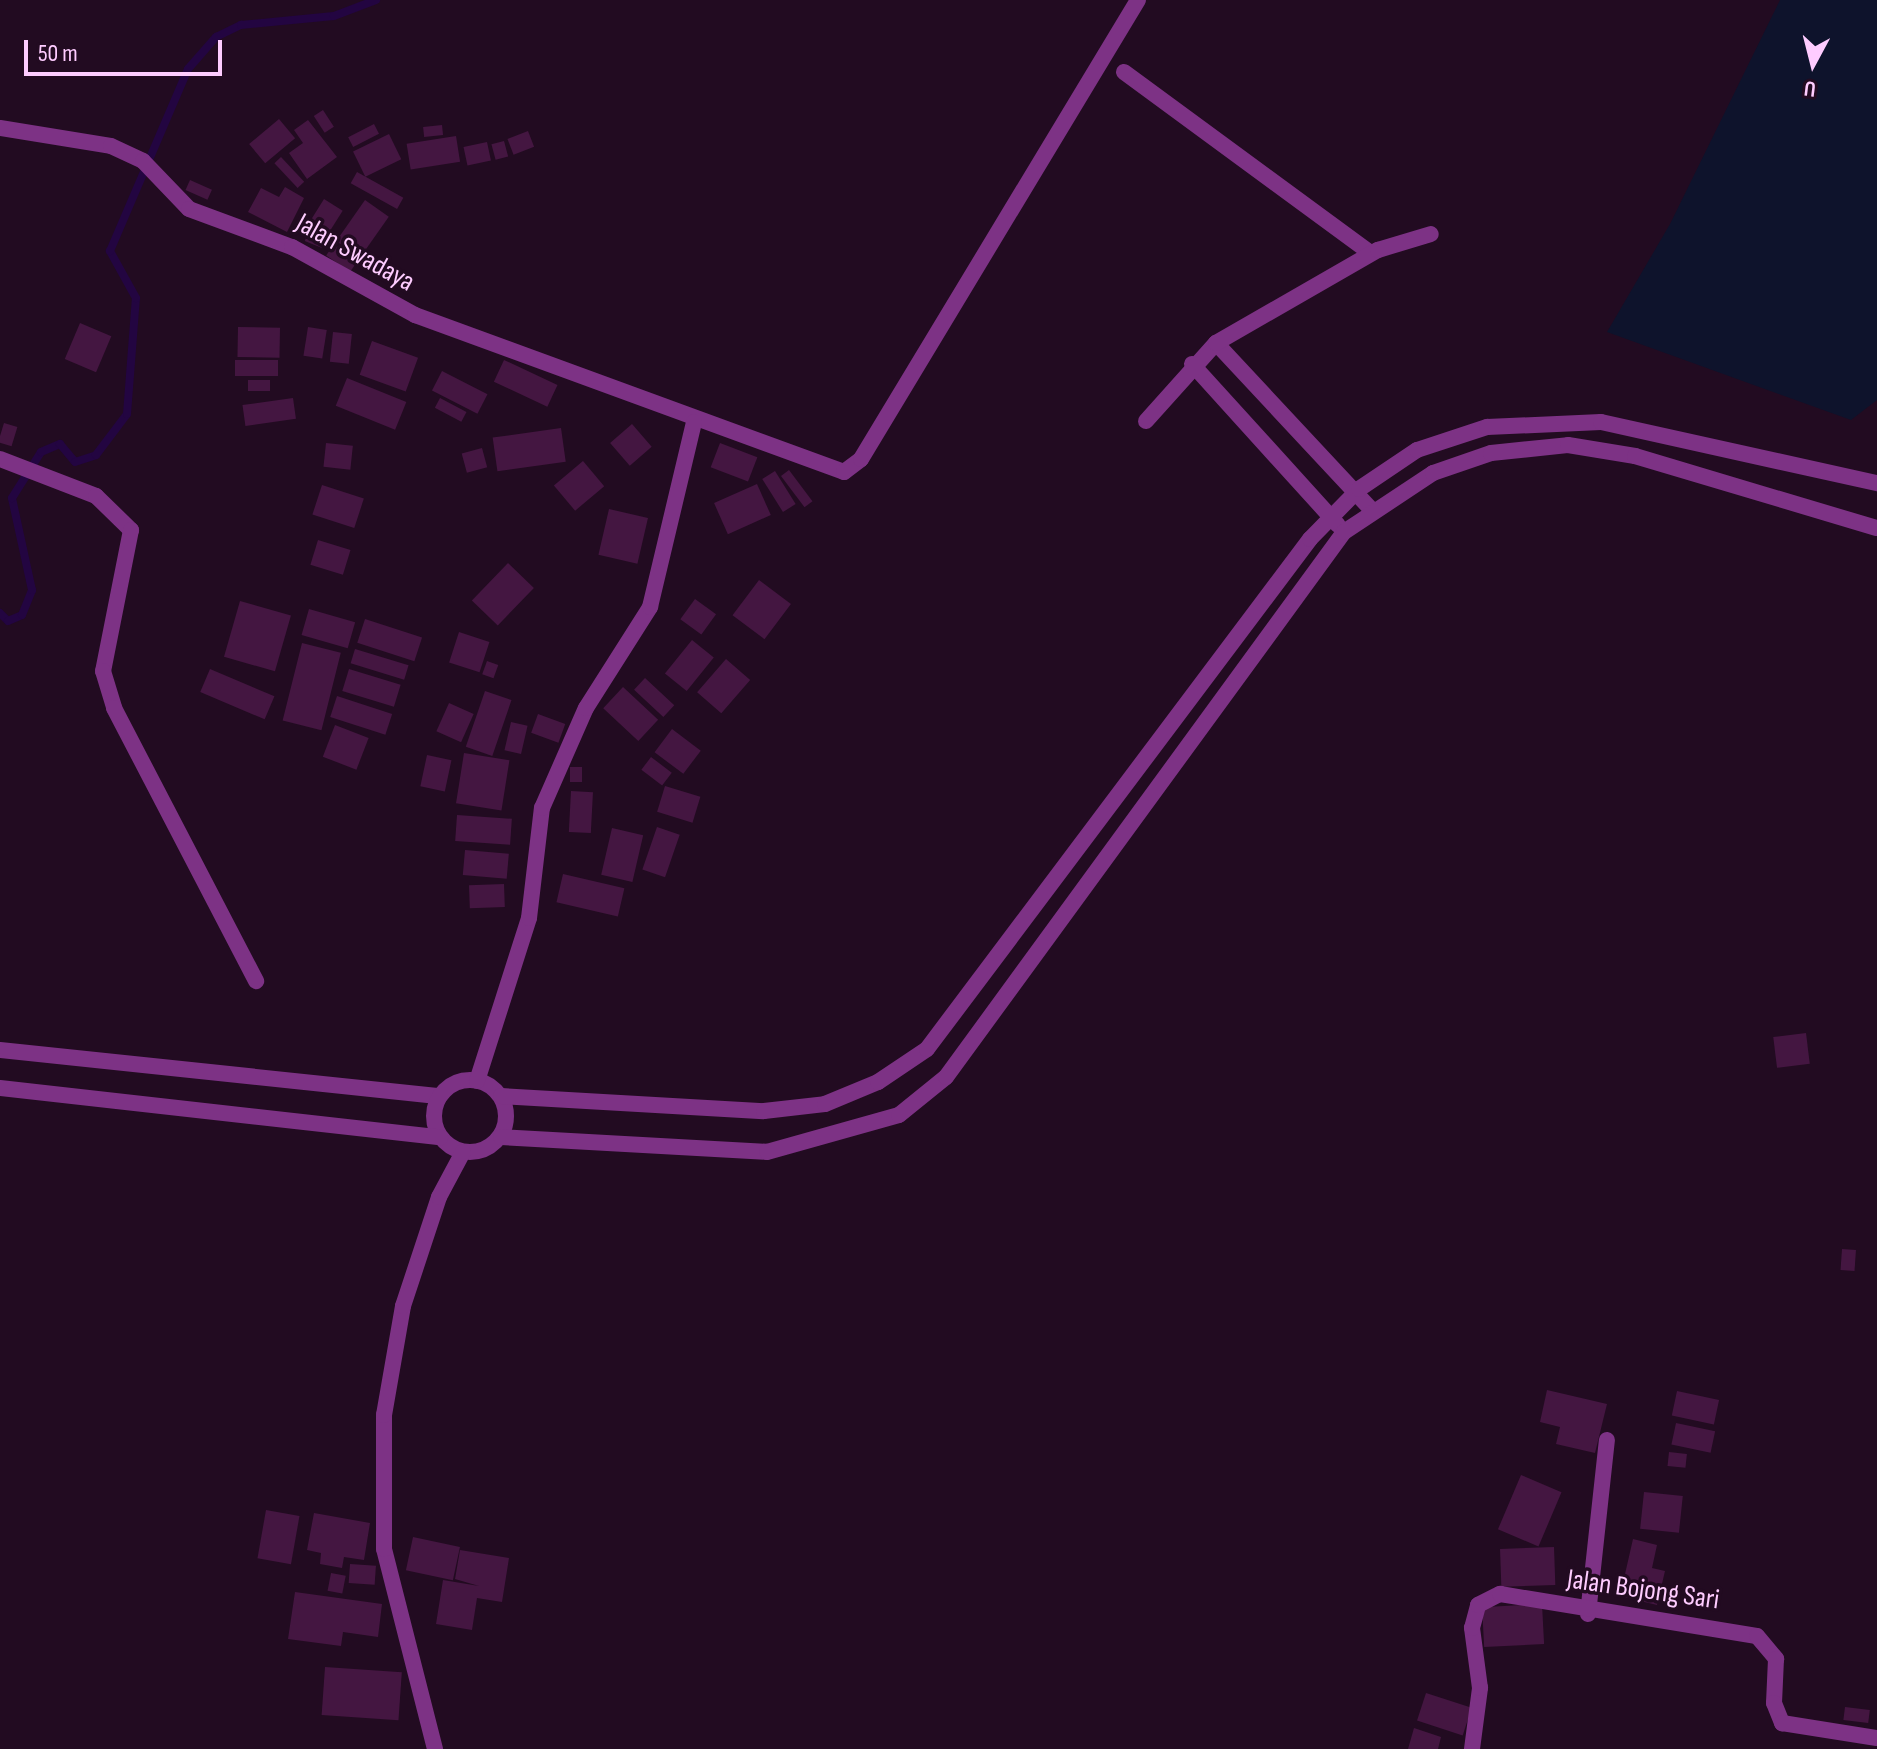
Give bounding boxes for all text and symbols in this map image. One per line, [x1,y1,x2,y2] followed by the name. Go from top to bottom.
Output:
[28,24,226,74] scale bar
[1773,24,1853,104] north arrow
[38,39,78,68] text: 50 m
[1803,74,1817,102] text: U
[290,207,420,299] street label: Jalan Swadaya
[1565,1563,1721,1617] street label: Jalan Bojong Sari

